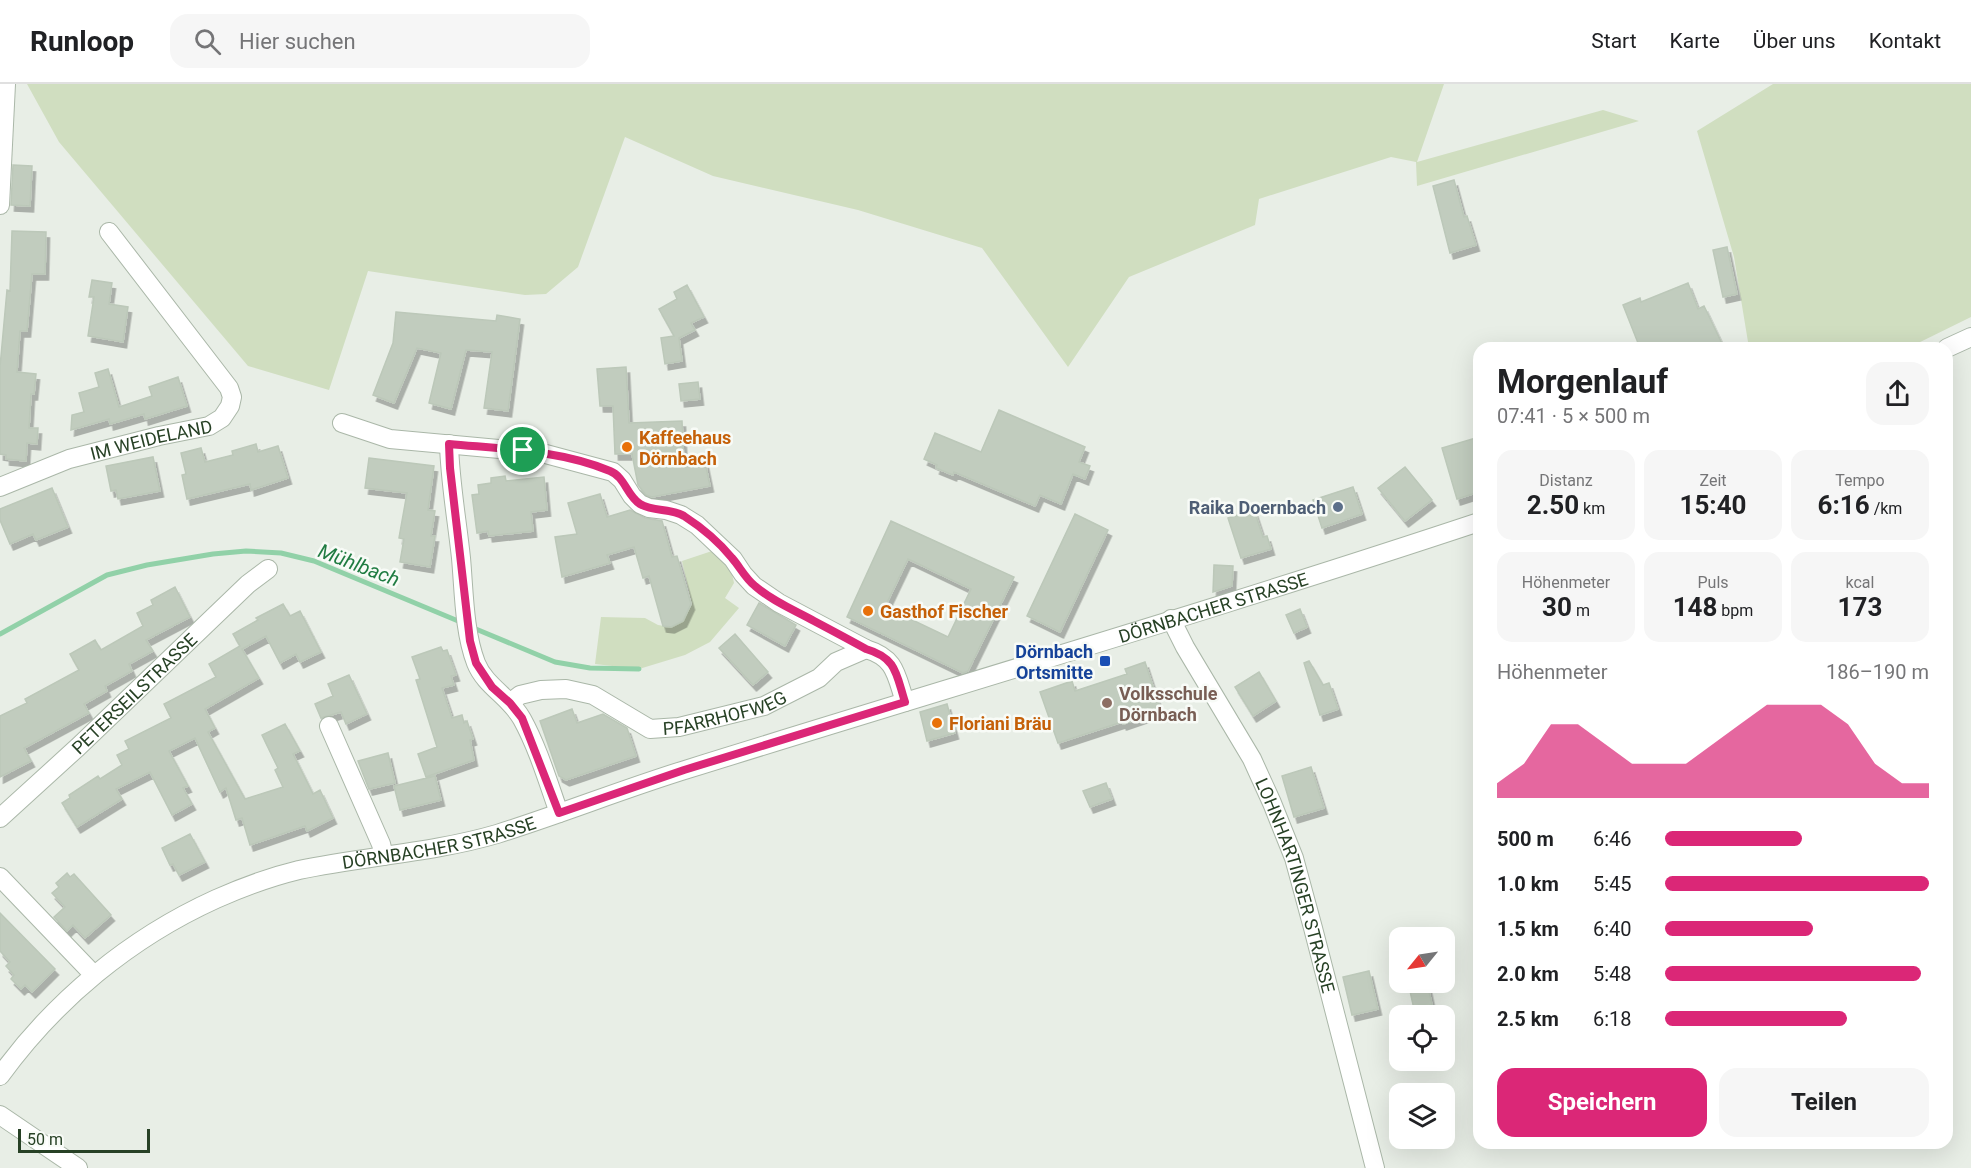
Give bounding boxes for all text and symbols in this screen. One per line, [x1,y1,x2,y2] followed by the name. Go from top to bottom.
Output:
[170,14,590,68] search box
[30,25,134,58] text: Runloop
[191,25,224,58] icon: search
[239,29,356,54] text: Hier suchen
[1591,29,1637,53] text: Start
[1670,29,1720,53] text: Karte
[1753,29,1836,53] text: Über uns
[1869,29,1941,53] text: Kontakt
[1497,362,1668,401] text: Morgenlauf
[1866,362,1929,425] button: share
[1497,404,1650,428] text: 07:41 · 5 × 500 m
[88,415,214,464] street label: IM WEIDELAND
[497,424,548,475] pin
[639,427,731,469] place label: Kaffeehaus Dörnbach
[506,433,539,466] icon: arrive
[620,440,634,454] marker: Kaffeehaus Dörnbach
[1539,471,1593,490] text: Distanz
[1699,471,1727,490] text: Zeit
[1835,471,1885,490] text: Tempo
[1527,490,1579,520] text: 2.50
[1680,490,1747,520] text: 15:40
[1818,490,1870,520] text: 6:16
[1189,497,1326,518] place label: Raika Doernbach
[1579,499,1605,518] text: km
[1870,499,1902,518] text: /km
[1331,500,1345,514] marker: Raika Doernbach
[315,539,403,591] water label: Mühlbach
[1116,568,1310,647] street label: DÖRNBACHER STRASSE
[1522,573,1610,592] text: Höhenmeter
[1697,573,1729,592] text: Puls
[1846,573,1874,592] text: kcal
[1542,592,1572,622] text: 30
[1673,592,1717,622] text: 148
[1838,592,1882,622] text: 173
[880,601,1008,622] place label: Gasthof Fischer
[1572,601,1590,620] text: m
[1717,601,1753,620] text: bpm
[861,604,875,618] marker: Gasthof Fischer
[67,629,201,758] street label: PETERSEILSTRASSE
[1015,641,1093,683] place label: Dörnbach Ortsmitte
[1098,654,1112,668] marker: Dörnbach Ortsmitte
[1497,660,1607,684] text: Höhenmeter
[1826,660,1929,684] text: 186–190 m
[1119,683,1218,725] place label: Volksschule Dörnbach
[662,686,790,739] street label: PFARRHOFWEG
[1100,696,1114,710] marker: Volksschule Dörnbach
[949,713,1052,734] place label: Floriani Bräu
[930,716,944,730] marker: Floriani Bräu
[1251,774,1340,995] street label: LOHNHARTINGER STRASSE
[341,812,538,872] street label: DÖRNBACHER STRASSE
[1497,827,1554,851] text: 500 m
[1593,827,1632,851] text: 6:46
[1497,872,1559,896] text: 1.0 km
[1593,872,1632,896] text: 5:45
[1497,917,1559,941] text: 1.5 km
[1593,917,1632,941] text: 6:40
[1389,927,1455,993] north arrow
[1389,927,1455,1149] map controls
[1497,962,1559,986] text: 2.0 km
[1593,962,1632,986] text: 5:48
[1389,1005,1455,1071] button: locate
[1497,1007,1559,1031] text: 2.5 km
[1593,1007,1632,1031] text: 6:18
[1497,1068,1707,1137] button: Speichern
[1719,1068,1929,1137] button: Teilen
[1389,1083,1455,1149] button: layers
[18,1126,150,1154] scale bar
[27,1130,63,1149] text: 50 m

